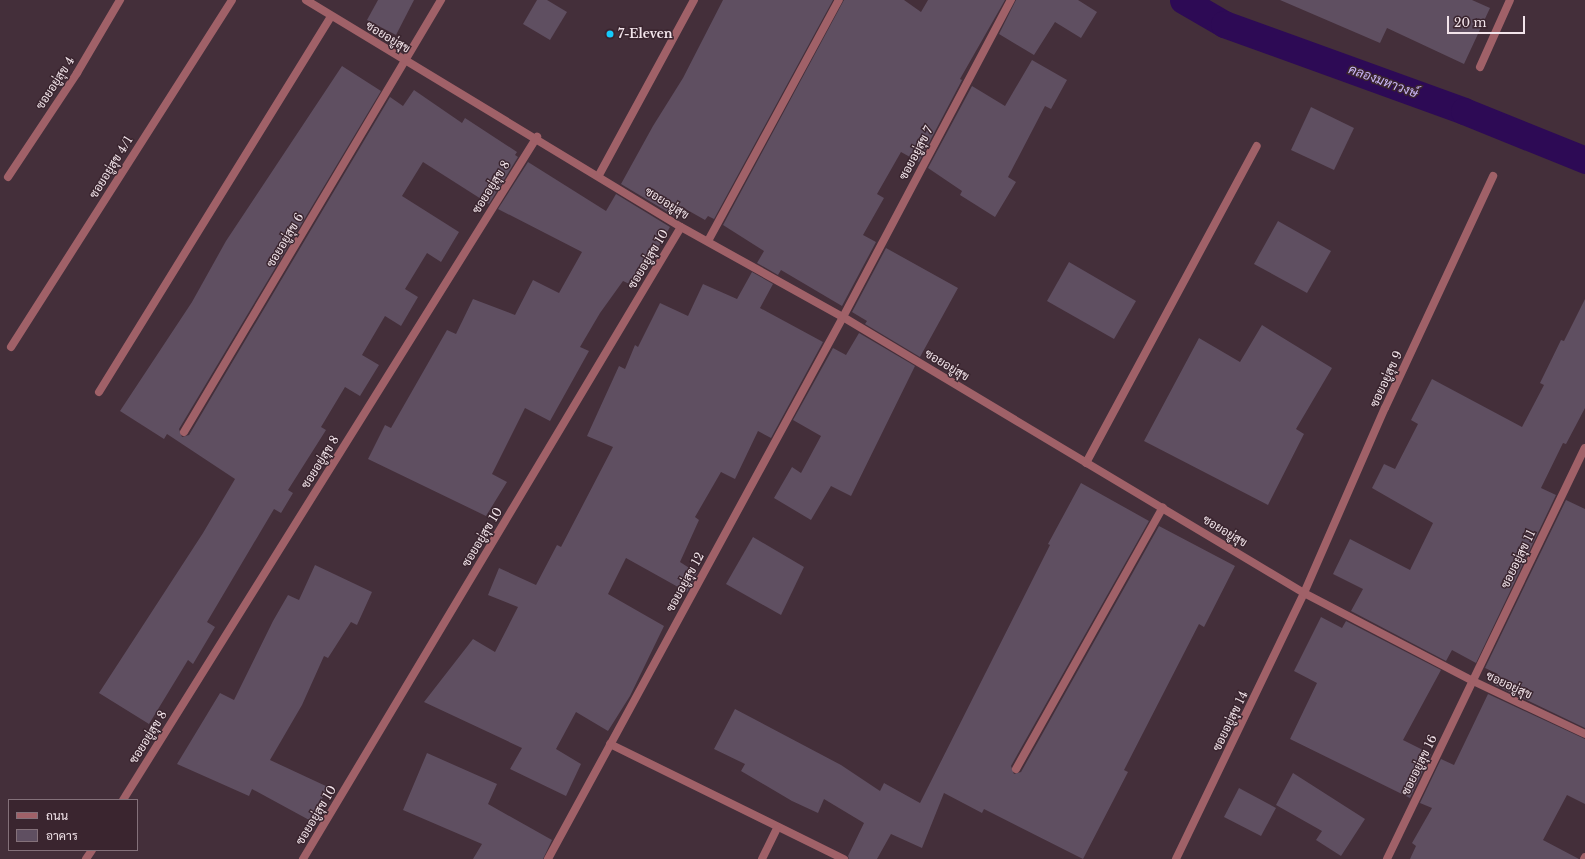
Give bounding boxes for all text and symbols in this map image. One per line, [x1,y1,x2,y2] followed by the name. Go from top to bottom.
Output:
[1449,8,1527,34] scale bar
[1454,15,1486,30] text: 20 m
[363,18,413,56] street label: ซอยอยู่สุข
[618,27,673,41] place label: 7-Eleven
[605,29,615,39] marker: 7-Eleven
[33,54,77,112] street label: ซอยอยู่สุข 4
[1346,62,1420,102] water label: คลองมหาวงษ์
[896,124,936,182] street label: ซอยอยู่สุข 7
[86,133,136,201] street label: ซอยอยู่สุข 4/1
[469,158,513,216] street label: ซอยอยู่สุข 8
[642,184,692,222] street label: ซอยอยู่สุข
[263,210,307,270] street label: ซอยอยู่สุข 6
[625,227,671,291] street label: ซอยอยู่สุข 10
[922,346,972,384] street label: ซอยอยู่สุข
[1367,349,1405,409] street label: ซอยอยู่สุข 9
[298,433,342,491] street label: ซอยอยู่สุข 8
[459,505,505,569] street label: ซอยอยู่สุข 10
[1200,512,1250,550] street label: ซอยอยู่สุข
[1498,527,1538,591] street label: ซอยอยู่สุข 11
[663,550,707,614] street label: ซอยอยู่สุข 12
[1484,668,1534,702] street label: ซอยอยู่สุข
[1209,689,1251,753] street label: ซอยอยู่สุข 14
[126,708,170,766] street label: ซอยอยู่สุข 8
[1398,732,1440,798] street label: ซอยอยู่สุข 16
[293,783,339,847] street label: ซอยอยู่สุข 10
[8,799,138,851] legend
[46,808,68,823] text: ถนน
[46,828,78,843] text: อาคาร

